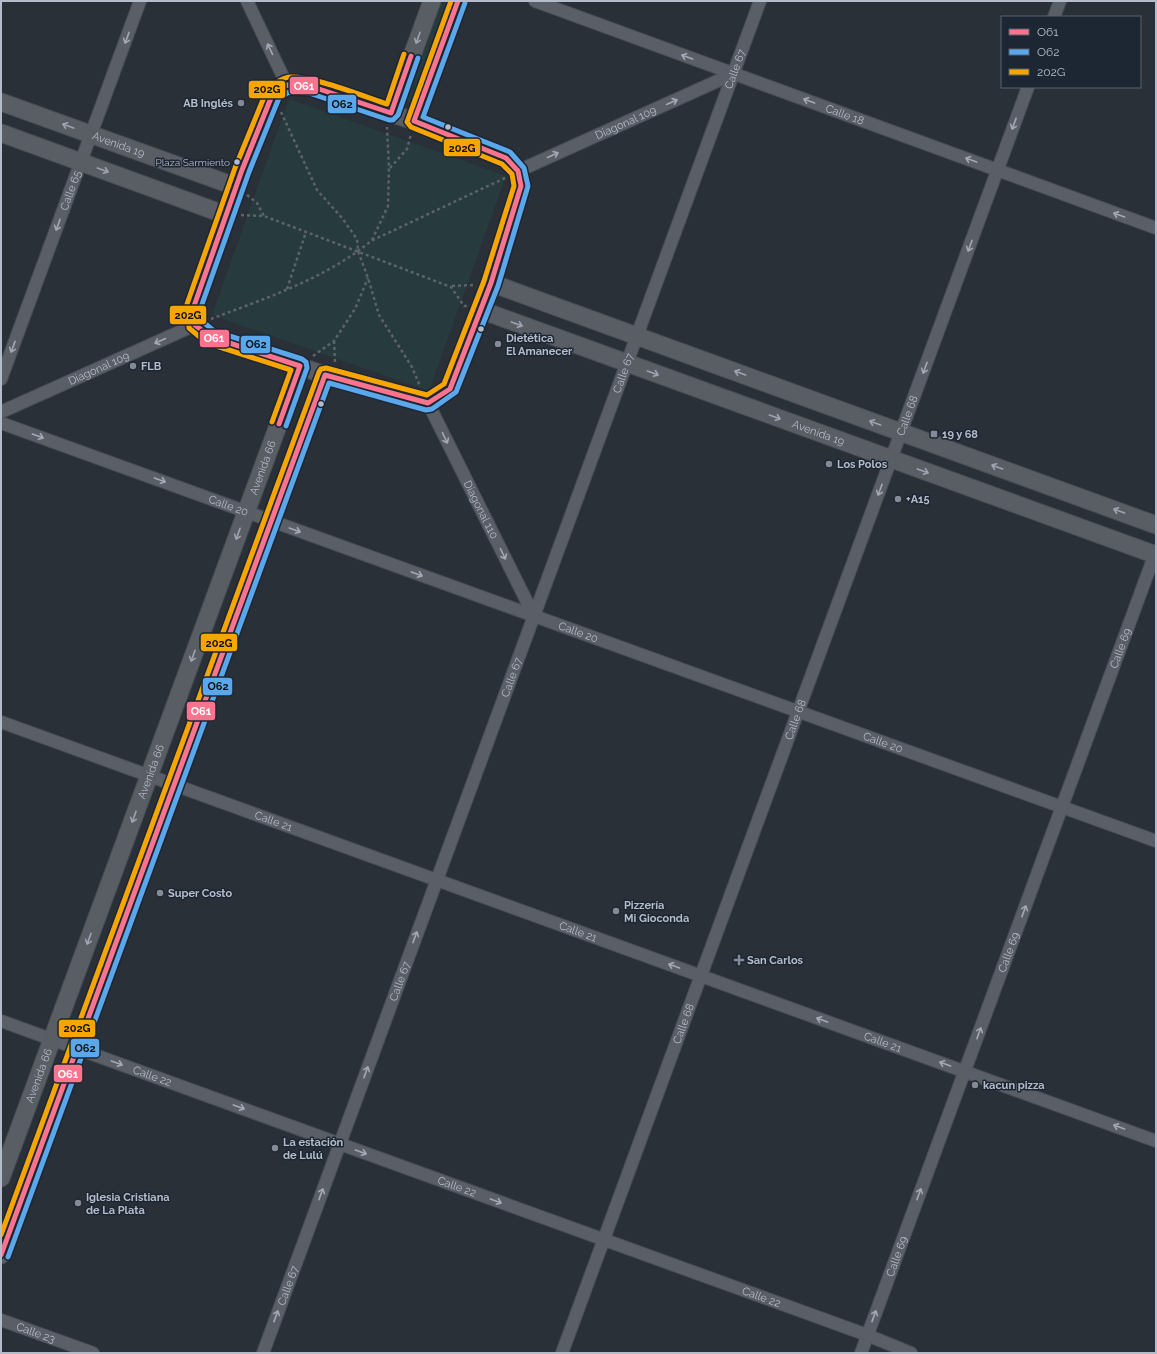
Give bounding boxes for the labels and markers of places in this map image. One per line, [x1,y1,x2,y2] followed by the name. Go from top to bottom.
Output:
[183,97,234,110] place label: AB Inglés
[236,98,246,108] marker: AB Inglés
[443,122,453,132] unlabelled marker
[155,157,230,168] place label: Plaza Sarmiento
[232,157,242,167] marker: Plaza Sarmiento
[476,324,486,334] unlabelled marker
[506,332,573,358] place label: Dietética El Amanecer
[493,339,503,349] marker: Dietética El Amanecer
[141,360,162,373] place label: FLB
[128,361,138,371] marker: FLB
[316,399,326,409] unlabelled marker
[942,428,978,441] place label: 19 y 68
[929,429,939,439] marker: 19 y 68
[837,458,888,471] place label: Los Polos
[824,459,834,469] marker: Los Polos
[906,493,930,506] place label: +A15
[893,494,903,504] marker: +A15
[168,887,232,900] place label: Super Costo
[155,888,165,898] marker: Super Costo
[624,899,689,925] place label: Pizzería Mi Gioconda
[611,906,621,916] marker: Pizzería Mi Gioconda
[747,954,804,967] place label: San Carlos
[734,955,744,965] marker: San Carlos
[983,1079,1045,1092] place label: kacun pizza
[970,1080,980,1090] marker: kacun pizza
[283,1136,344,1162] place label: La estación de Lulú
[270,1143,280,1153] marker: La estación de Lulú
[86,1191,170,1217] place label: Iglesia Cristiana de La Plata
[73,1198,83,1208] marker: Iglesia Cristiana de La Plata

